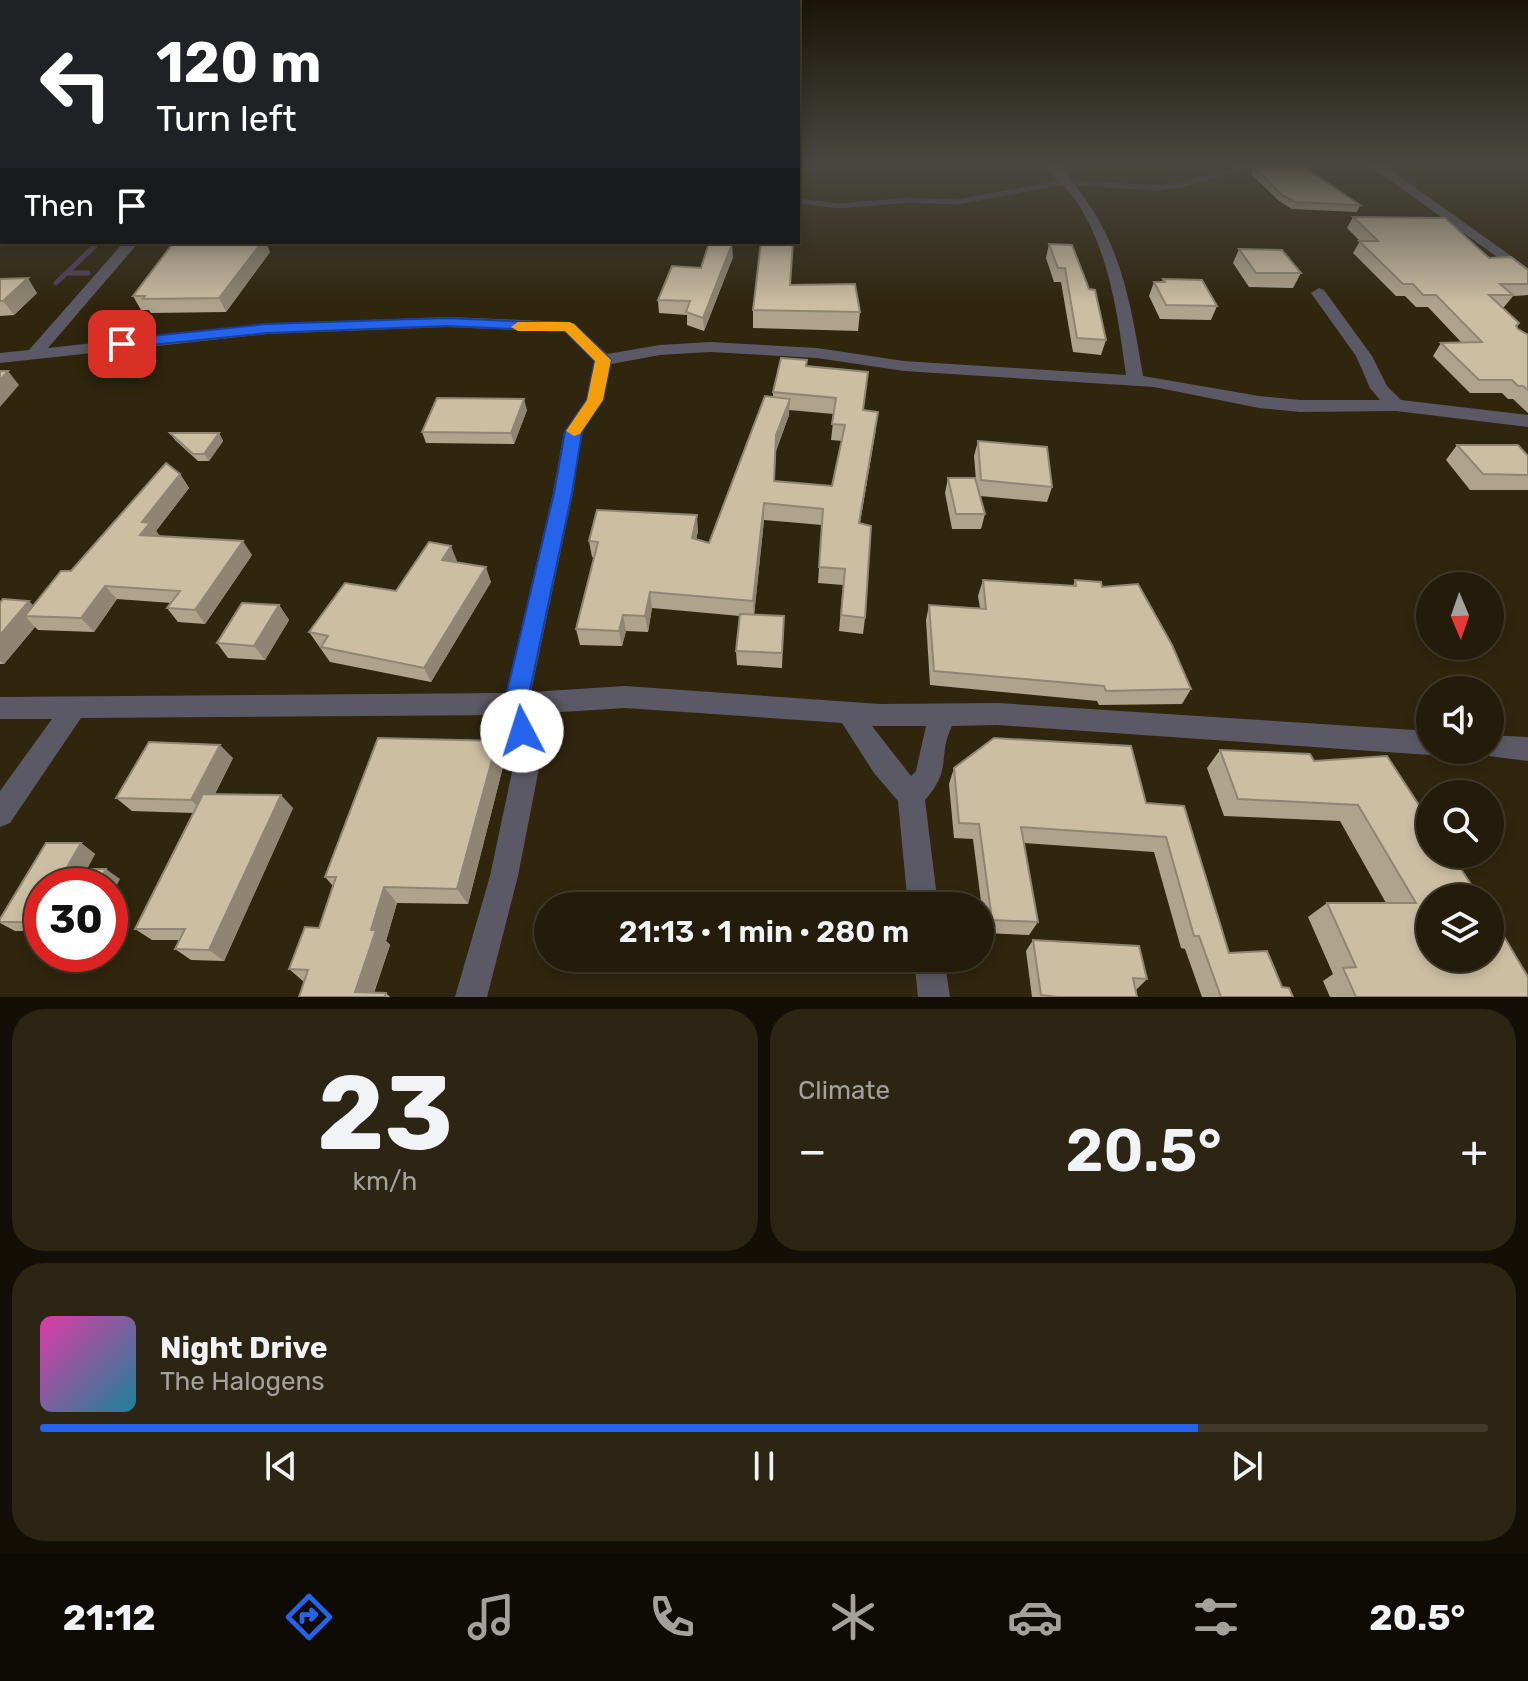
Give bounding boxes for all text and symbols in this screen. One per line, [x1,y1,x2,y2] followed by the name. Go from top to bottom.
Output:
[156,30,322,96] text: 120 m
[24,32,128,136] icon: left
[156,97,297,140] text: Turn left
[110,184,154,228] icon: arrive
[24,188,94,224] text: Then
[88,310,156,378] pin
[100,322,144,366] icon: arrive
[1416,572,1504,660] north arrow
[1416,572,1504,972] map controls
[1416,676,1504,764] button: sound
[480,689,564,773] position arrow
[1416,780,1504,868] button: search
[24,868,128,972] speed limit sign: 30
[1416,884,1504,972] button: layers
[619,914,909,950] text: 21:13 · 1 min · 280 m
[317,1052,453,1175] text: 23
[798,1075,890,1106] text: Climate
[1065,1115,1222,1186] text: 20.5°
[798,1125,827,1177] text: −
[1461,1125,1488,1177] text: +
[353,1166,417,1197] text: km/h
[160,1330,328,1366] text: Night Drive
[160,1366,325,1397] text: The Halogens
[259,1444,303,1488] icon: previous
[742,1444,786,1488] icon: pause
[1225,1444,1269,1488] icon: next
[281,1589,337,1645] icon: directions
[463,1589,519,1645] icon: music
[644,1589,700,1645] icon: phone
[825,1589,881,1645] icon: climate
[1007,1589,1063,1645] icon: car
[1188,1589,1244,1645] icon: filters
[63,1596,156,1639] text: 21:12
[1369,1596,1465,1639] text: 20.5°

